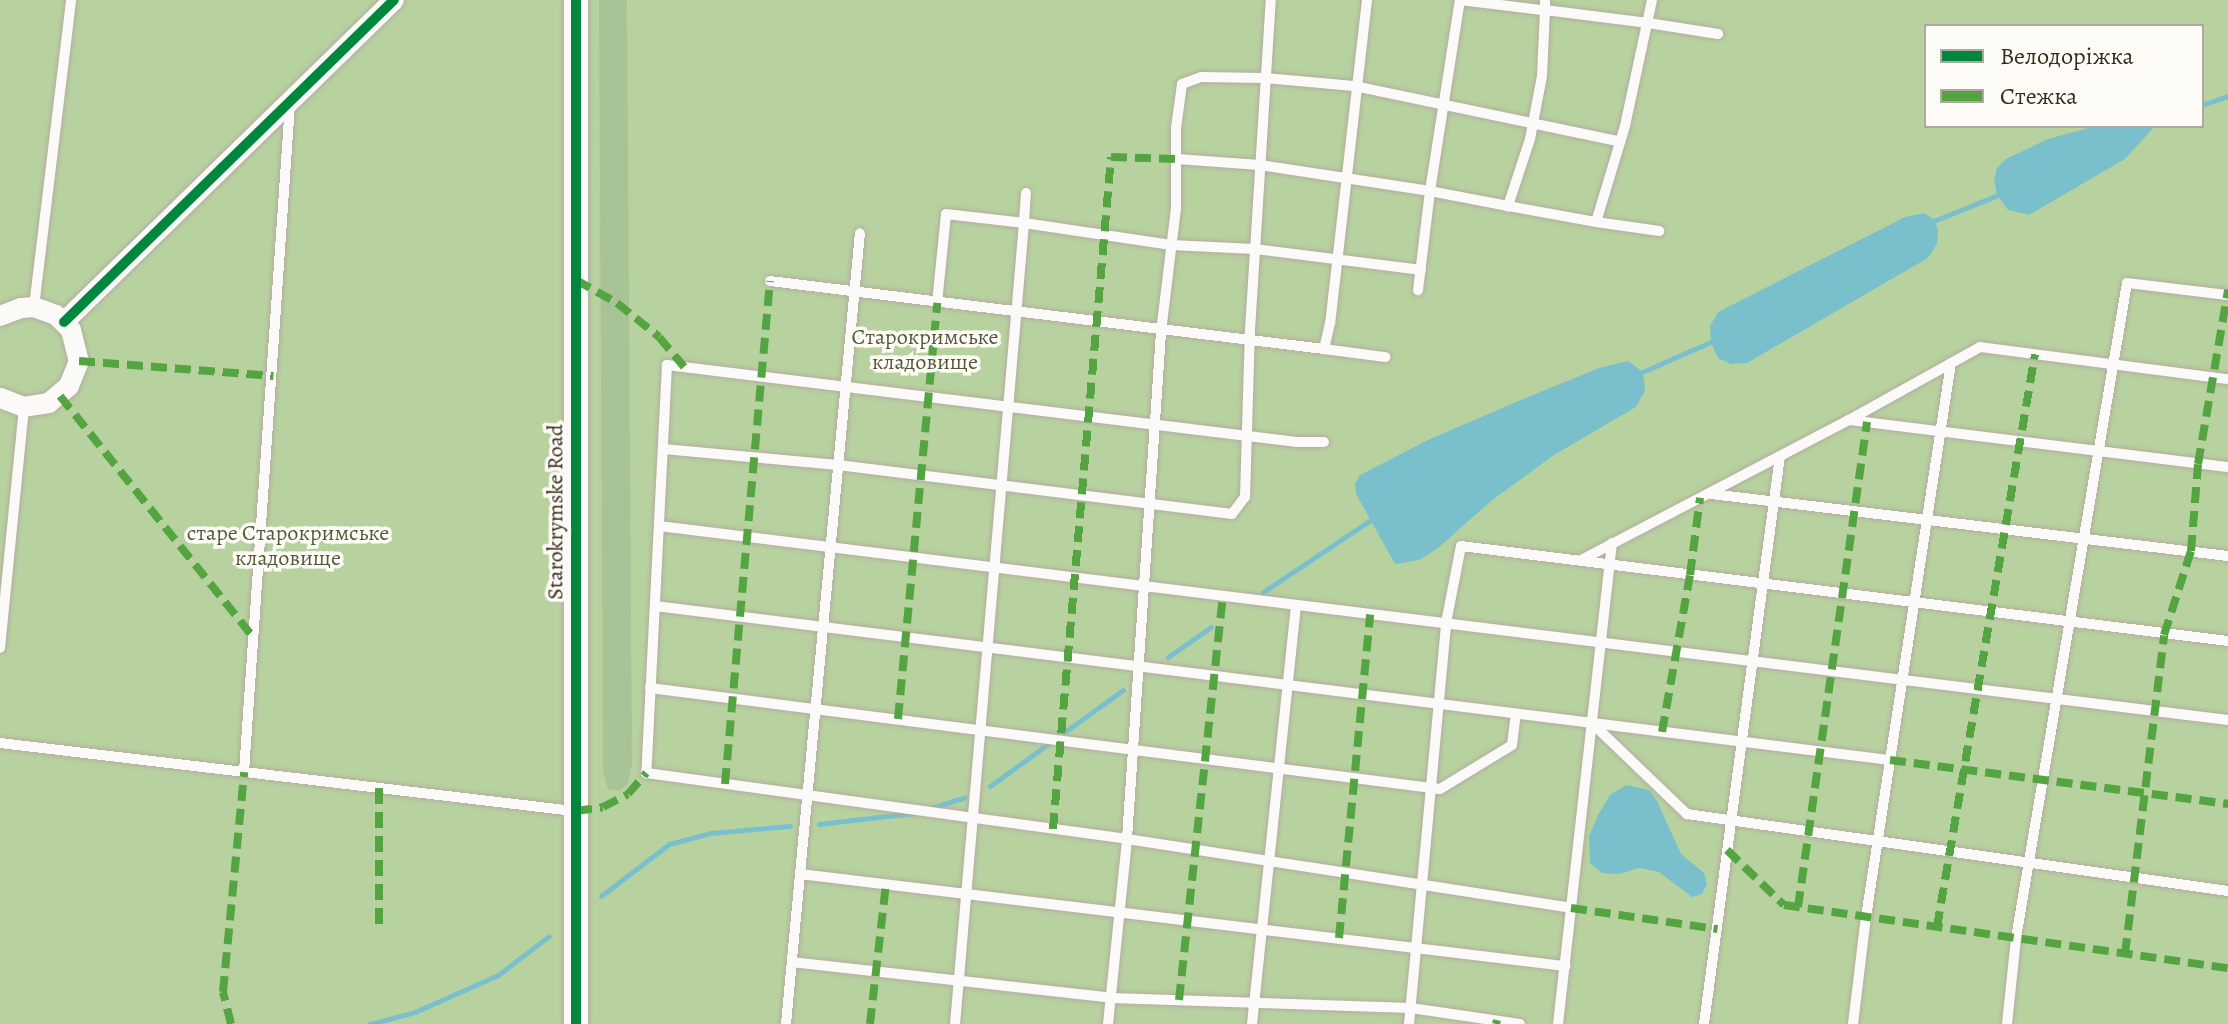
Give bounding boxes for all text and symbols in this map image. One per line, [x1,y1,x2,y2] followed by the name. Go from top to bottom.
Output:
[1924,24,2204,128] legend
[2000,40,2134,72] text: Велодоріжка
[2000,80,2077,112] text: Стежка
[851,324,999,376] park label: Старокримське кладовище
[543,424,569,600] street label: Starokrymske Road
[187,520,389,572] park label: старе Старокримське кладовище

